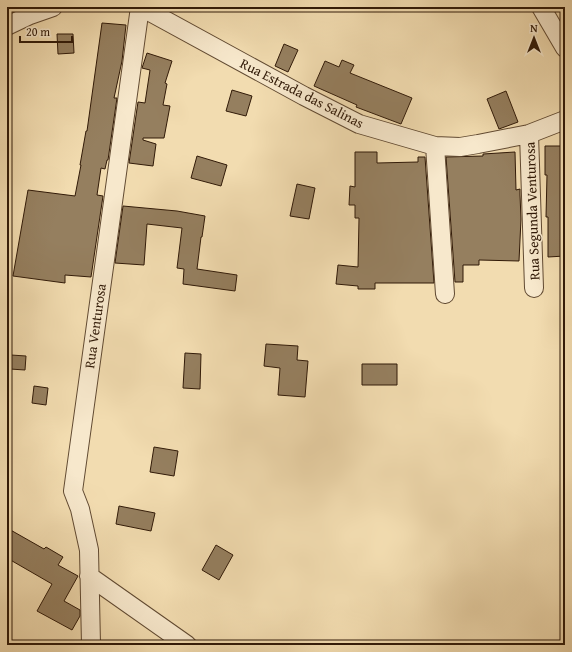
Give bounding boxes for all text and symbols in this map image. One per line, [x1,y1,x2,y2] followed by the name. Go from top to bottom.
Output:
[20,18,72,44] scale bar
[514,18,554,58] north arrow
[530,20,538,36] text: N
[26,23,50,40] text: 20 m
[237,53,367,133] street label: Rua Estrada das Salinas
[520,141,544,281] street label: Rua Segunda Venturosa
[79,282,111,370] street label: Rua Venturosa

